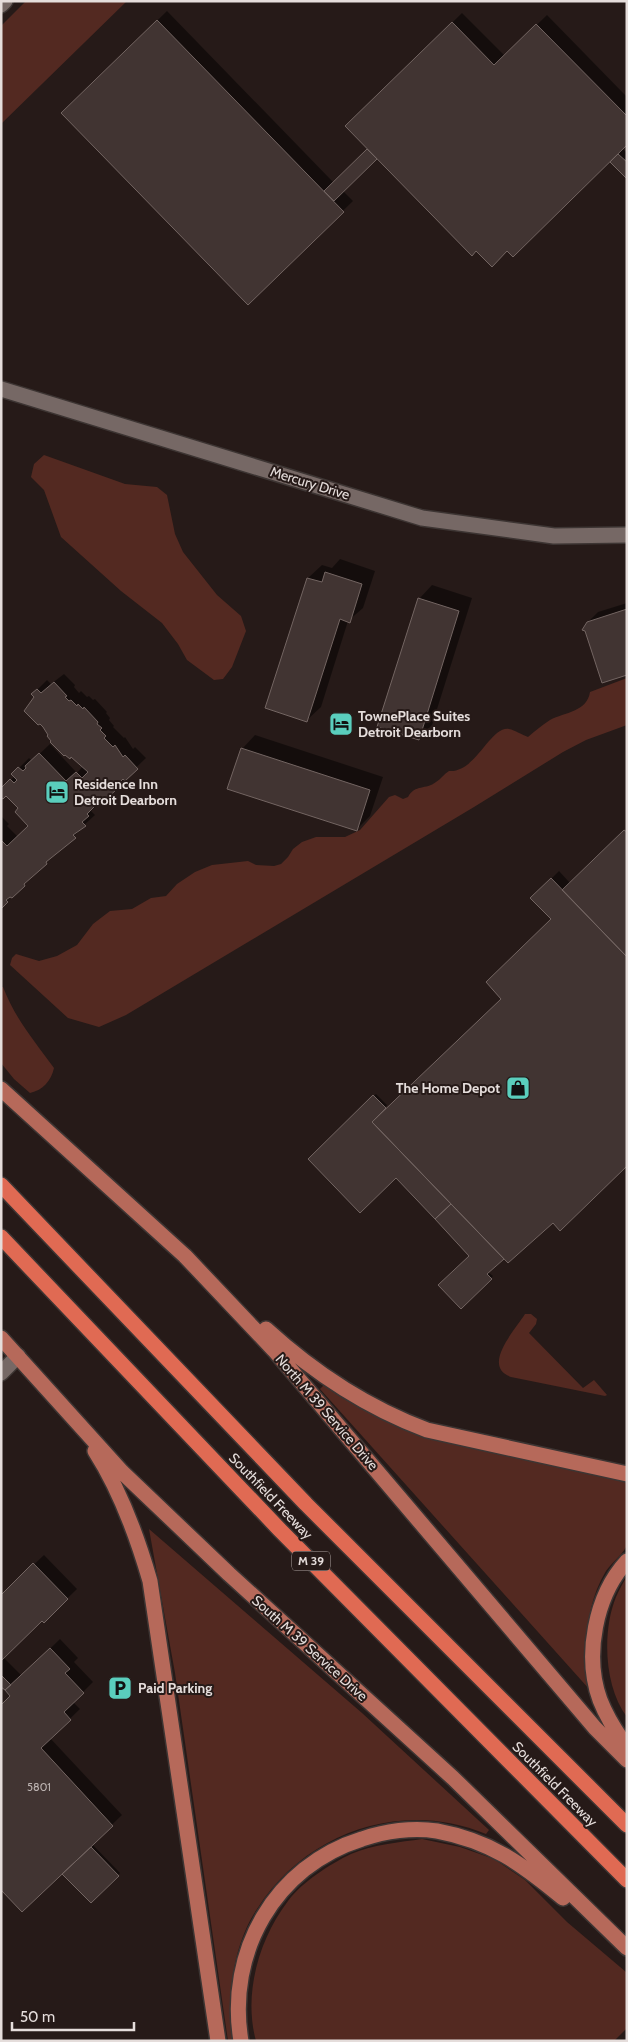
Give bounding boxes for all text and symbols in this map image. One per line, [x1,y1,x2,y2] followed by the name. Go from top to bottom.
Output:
[268,462,352,504] street label: Mercury Drive
[358,707,470,741] place label: TownePlace Suites Detroit Dearborn
[328,711,354,737] hotel icon: TownePlace Suites Detroit Dearborn
[74,775,177,809] place label: Residence Inn Detroit Dearborn
[44,779,70,805] hotel icon: Residence Inn Detroit Dearborn
[505,1075,531,1101] shop icon: The Home Depot
[396,1079,500,1097] place label: The Home Depot
[272,1350,382,1474] street label: North M 39 Service Drive
[225,1449,317,1543] street label: Southfield Freeway
[292,1552,330,1570] road number: M 39
[248,1591,372,1705] street label: South M 39 Service Drive
[107,1675,133,1701] parking icon: Paid Parking
[138,1679,212,1697] place label: Paid Parking
[509,1738,601,1830] street label: Southfield Freeway
[27,1780,51,1794] house number: 5801
[12,2000,135,2032] scale bar
[20,2008,55,2026] text: 50 m

